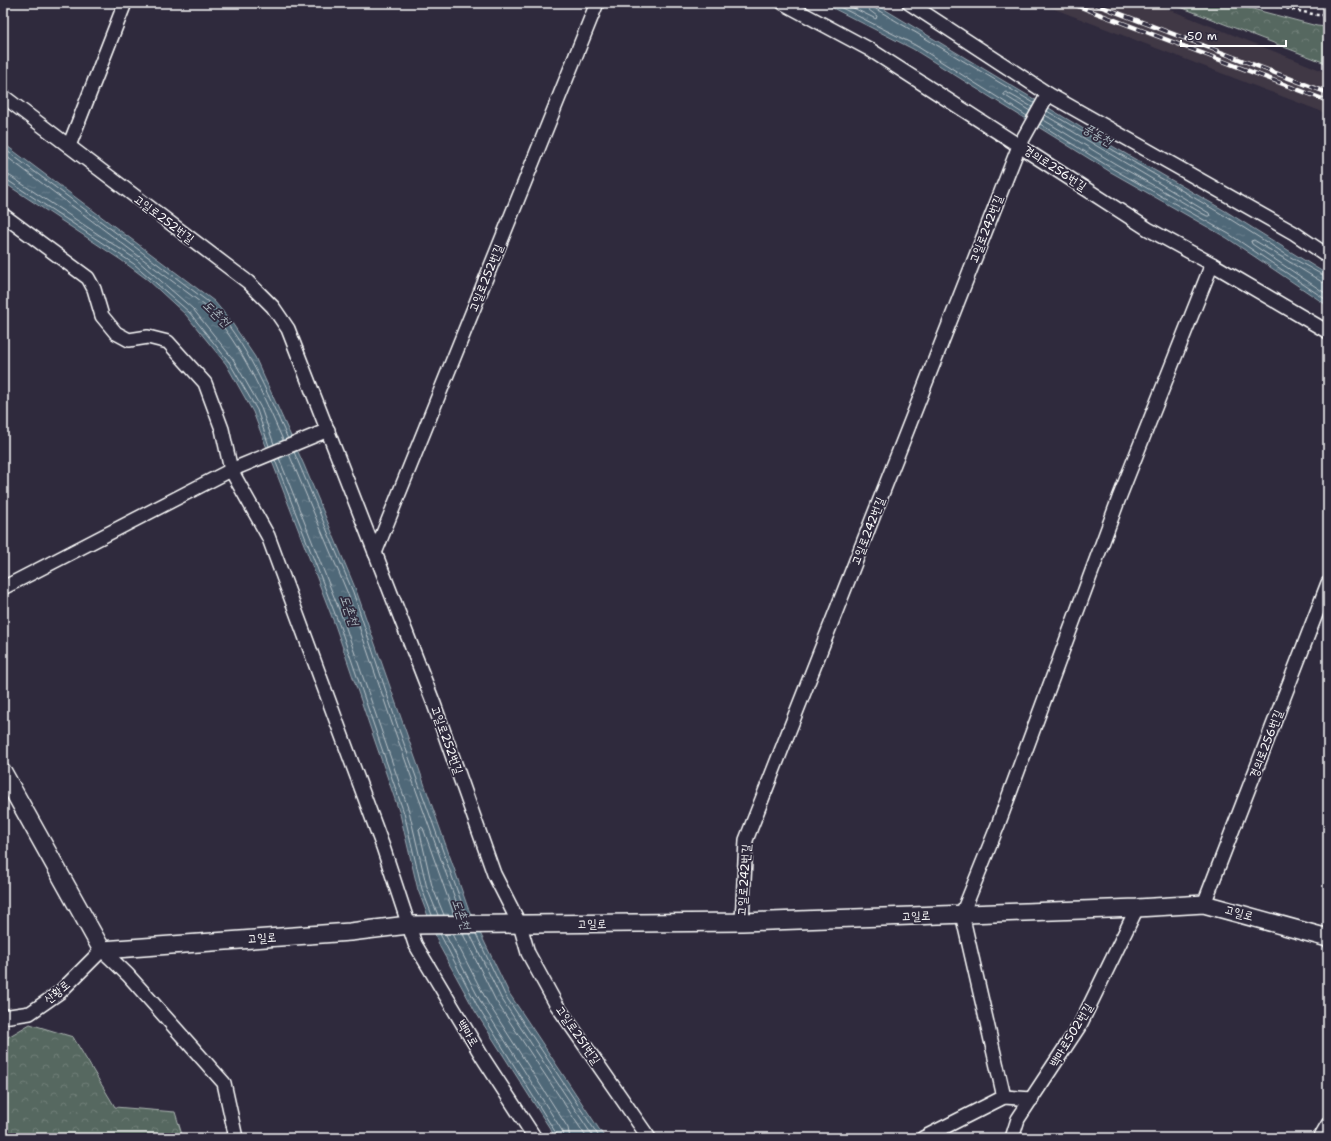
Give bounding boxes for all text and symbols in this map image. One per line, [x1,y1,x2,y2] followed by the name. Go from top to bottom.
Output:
[1181,22,1286,48] scale bar
[1187,28,1217,44] text: 50 m
[1080,119,1117,150] water label: 풍동천
[1020,142,1090,195] street label: 경의로256번길
[131,191,198,247] street label: 고일로252번길
[966,192,1006,265] street label: 고일로242번길
[465,242,507,314] street label: 고일로252번길
[199,296,235,331] water label: 도촌천
[848,494,888,567] street label: 고일로242번길
[336,593,363,629] water label: 도촌천
[427,704,467,777] street label: 고일로252번길
[1246,707,1286,780] street label: 경의로256번길
[734,843,755,916] street label: 고일로242번길
[448,897,475,933] water label: 도촌천
[1223,902,1255,924] street label: 고일로
[901,907,931,925] street label: 고일로
[577,916,607,932] street label: 고일로
[247,929,277,947] street label: 고일로
[41,977,73,1007] street label: 산황로
[1046,1000,1096,1070] street label: 백마로502번길
[552,1002,604,1068] street label: 고일로251번길
[454,1016,482,1050] street label: 백마로

